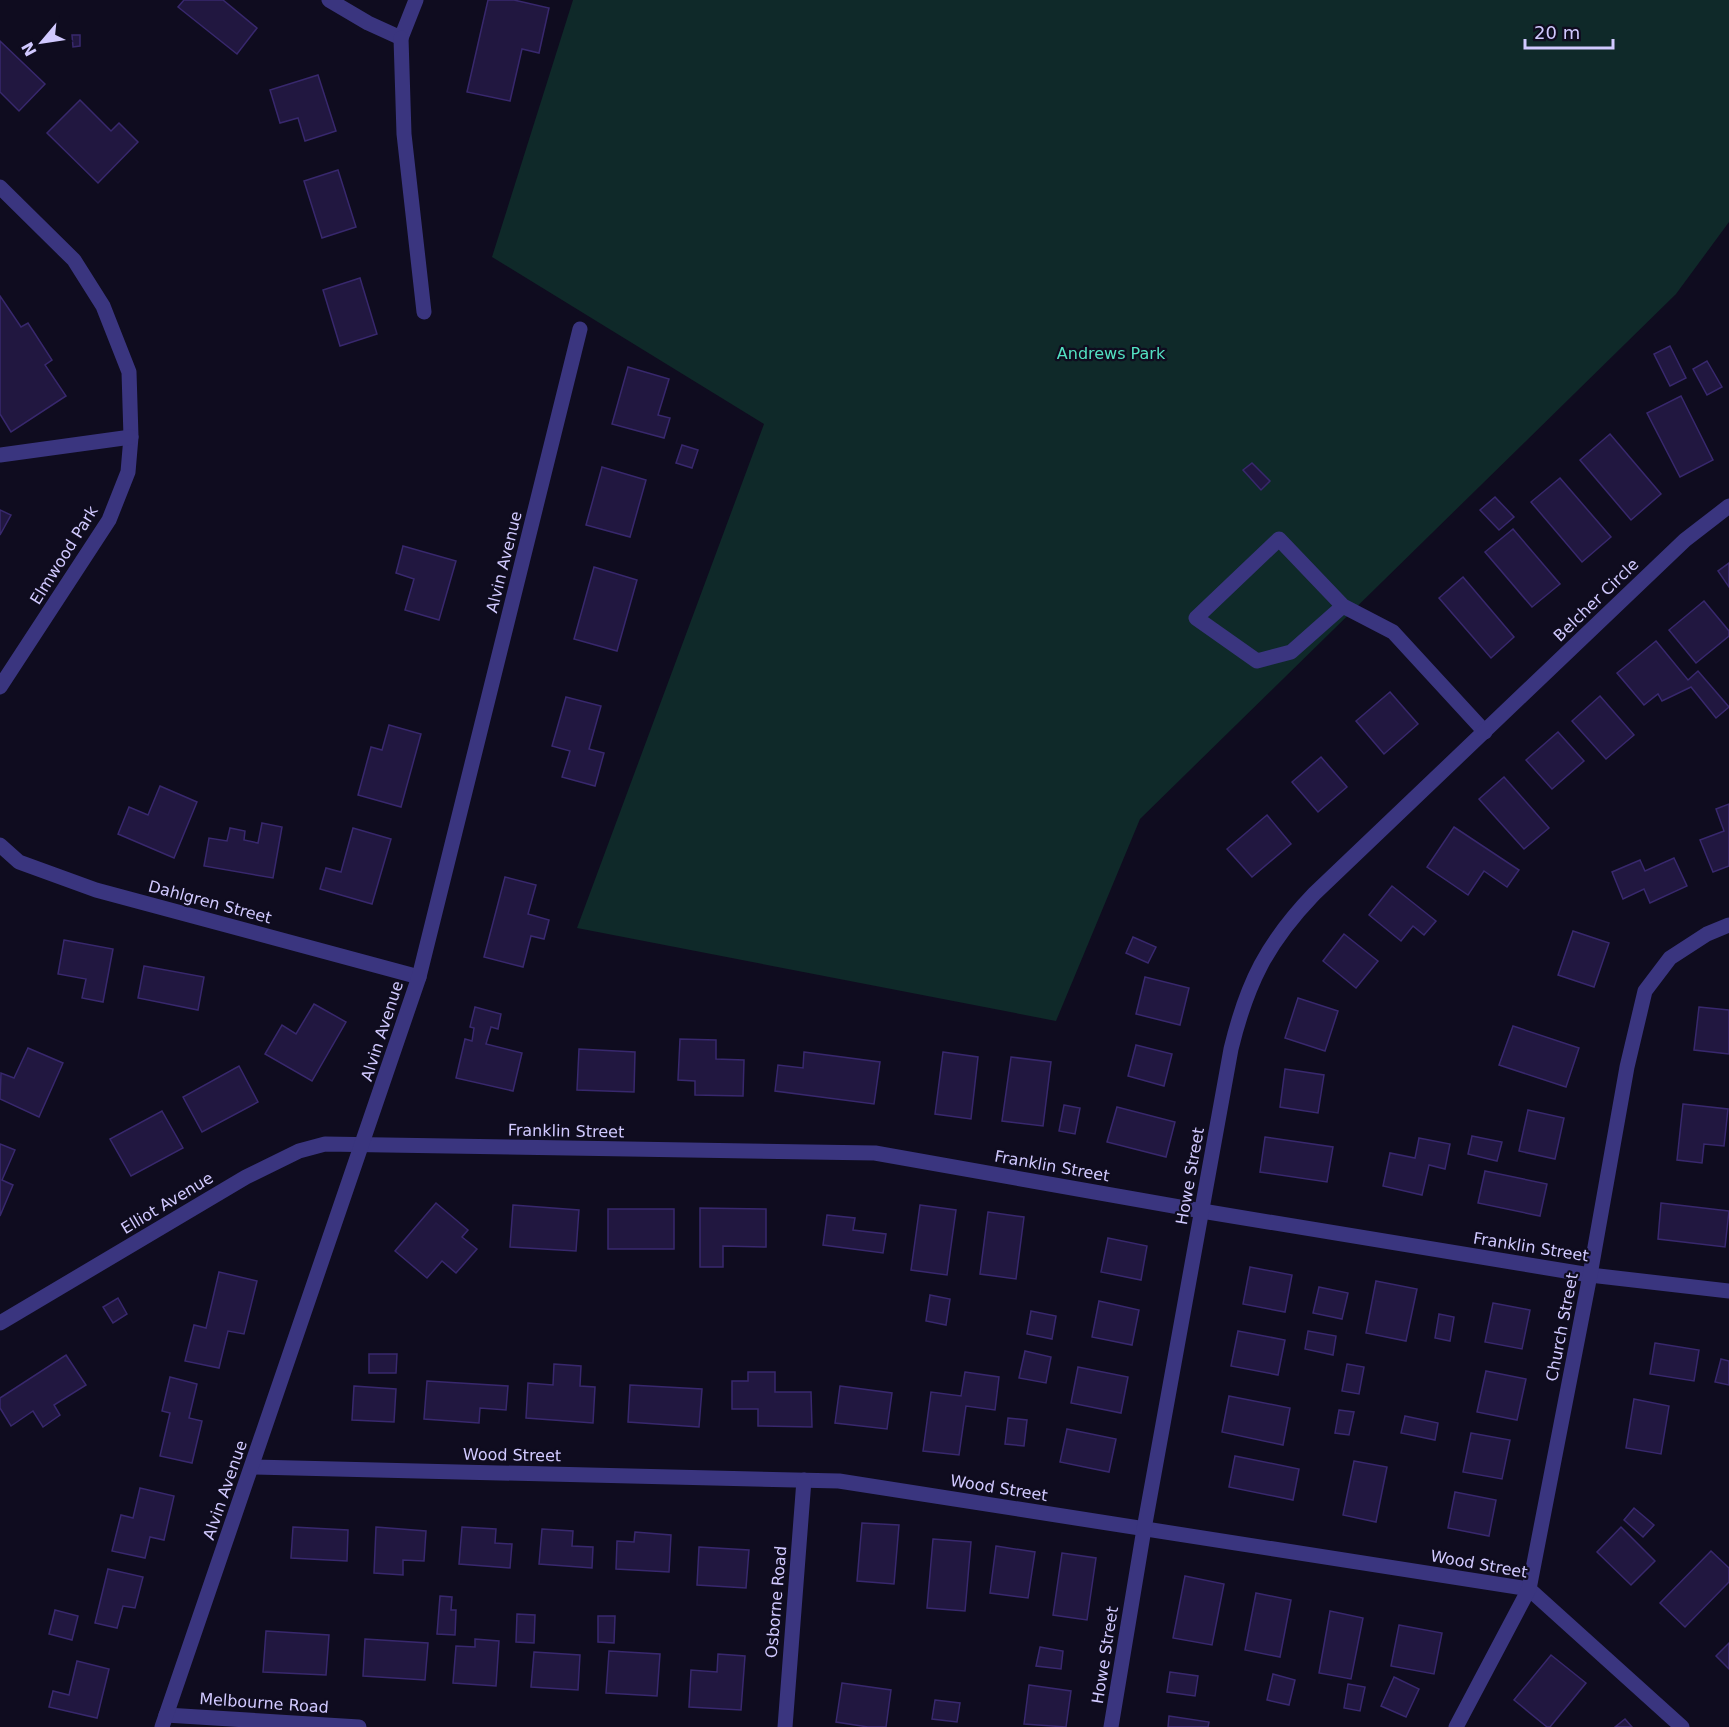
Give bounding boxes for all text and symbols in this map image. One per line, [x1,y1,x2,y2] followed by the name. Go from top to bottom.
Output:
[12,12,72,72] north arrow
[1525,12,1614,50] scale bar
[1534,22,1580,43] text: 20 m
[18,39,41,59] text: N
[1057,344,1166,363] park label: Andrews Park
[26,502,102,608] street label: Elmwood Park
[482,509,526,615] street label: Alvin Avenue
[1550,555,1642,645] street label: Belcher Circle
[146,876,274,928] street label: Dahlgren Street
[357,979,407,1083] street label: Alvin Avenue
[508,1120,624,1142] street label: Franklin Street
[1172,1126,1208,1226] street label: Howe Street
[993,1147,1111,1185] street label: Franklin Street
[118,1168,216,1238] street label: Elliot Avenue
[1472,1228,1590,1266] street label: Franklin Street
[1542,1271,1582,1383] street label: Church Street
[199,1438,251,1542] street label: Alvin Avenue
[463,1445,561,1465] street label: Wood Street
[949,1471,1049,1505] street label: Wood Street
[762,1545,790,1659] street label: Osborne Road
[1429,1546,1529,1582] street label: Wood Street
[1088,1605,1122,1705] street label: Howe Street
[199,1689,329,1717] street label: Melbourne Road

